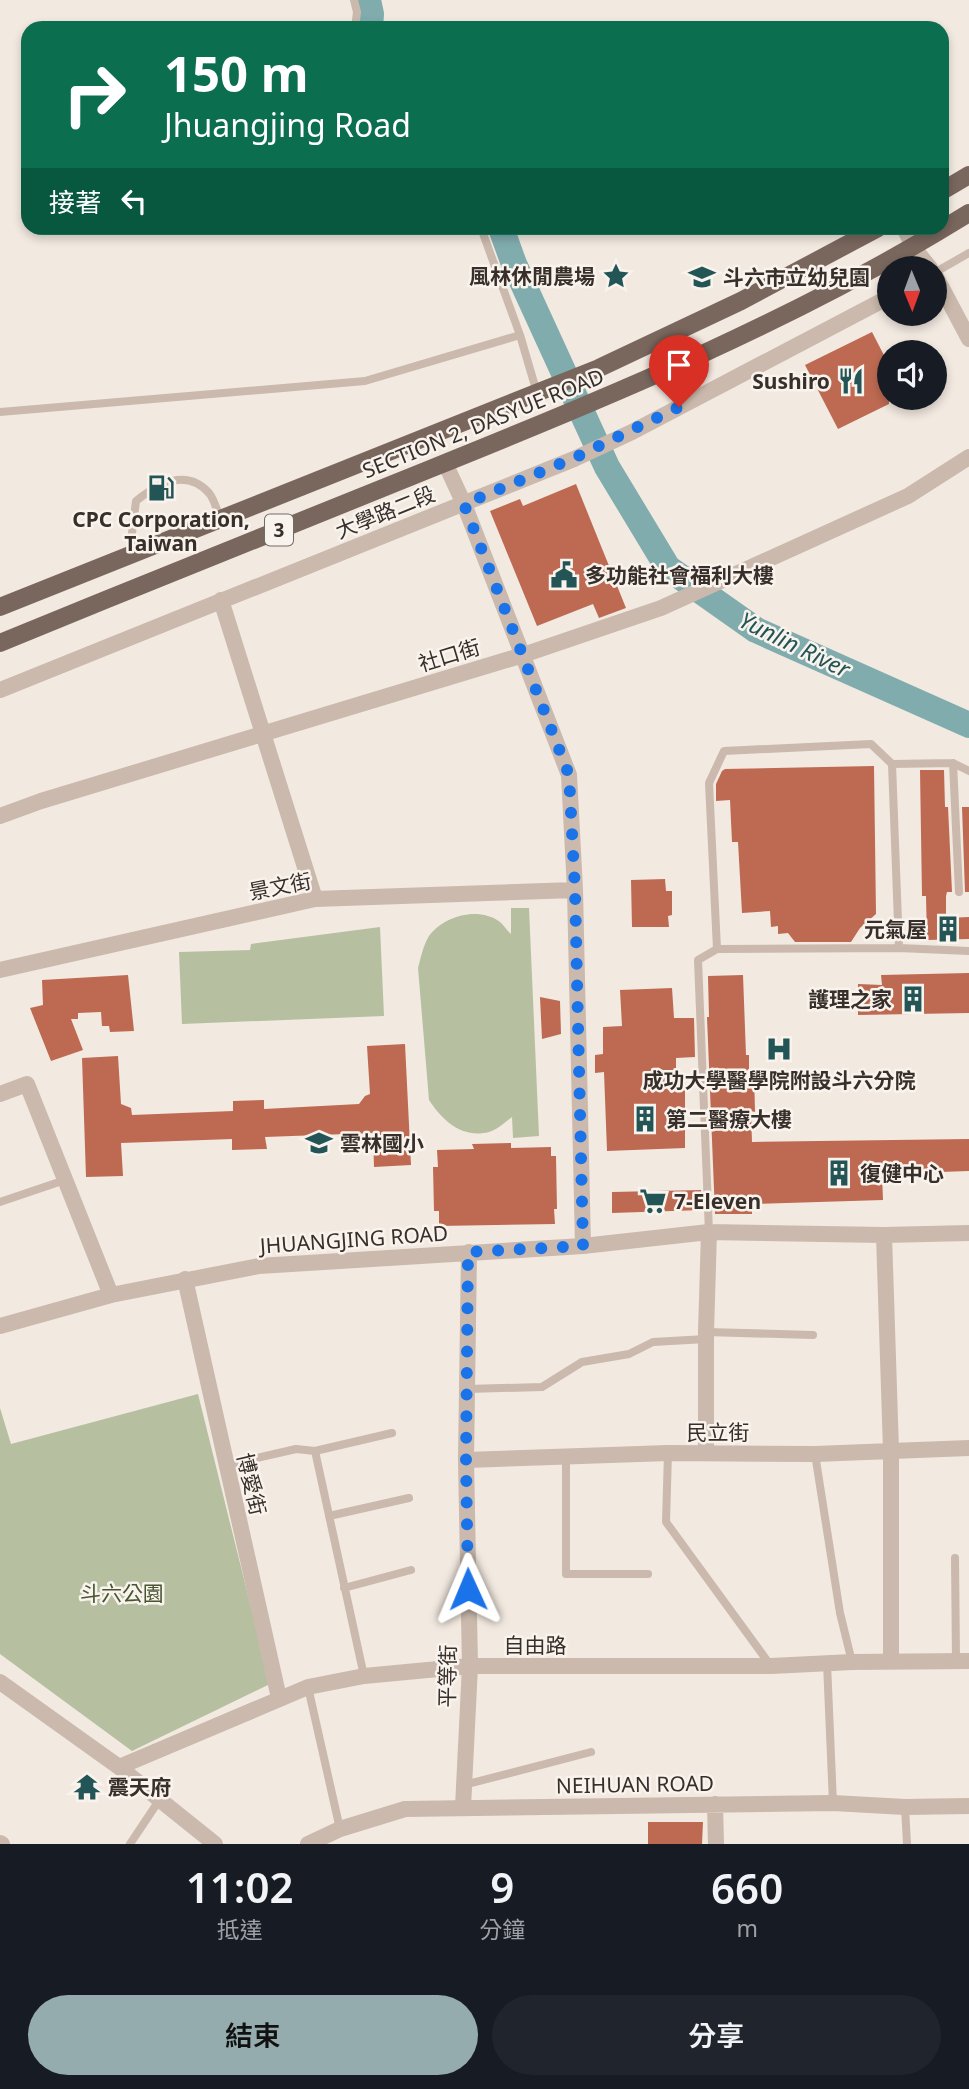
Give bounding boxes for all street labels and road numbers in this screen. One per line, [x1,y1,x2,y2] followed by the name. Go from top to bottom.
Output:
[358,362,608,484] street label: SECTION 2, DASYUE ROAD
[331,479,439,545] street label: 大學路二段
[265,514,293,545] road number: 3
[415,632,483,678] street label: 社口街
[246,866,314,906] street label: 景文街
[257,1218,449,1260] street label: JHUANGJING ROAD
[687,1418,750,1446] street label: 民立街
[231,1450,273,1518] street label: 博愛街
[504,1631,567,1659] street label: 自由路
[432,1644,462,1708] street label: 平等街
[556,1769,714,1799] street label: NEIHUAN ROAD

